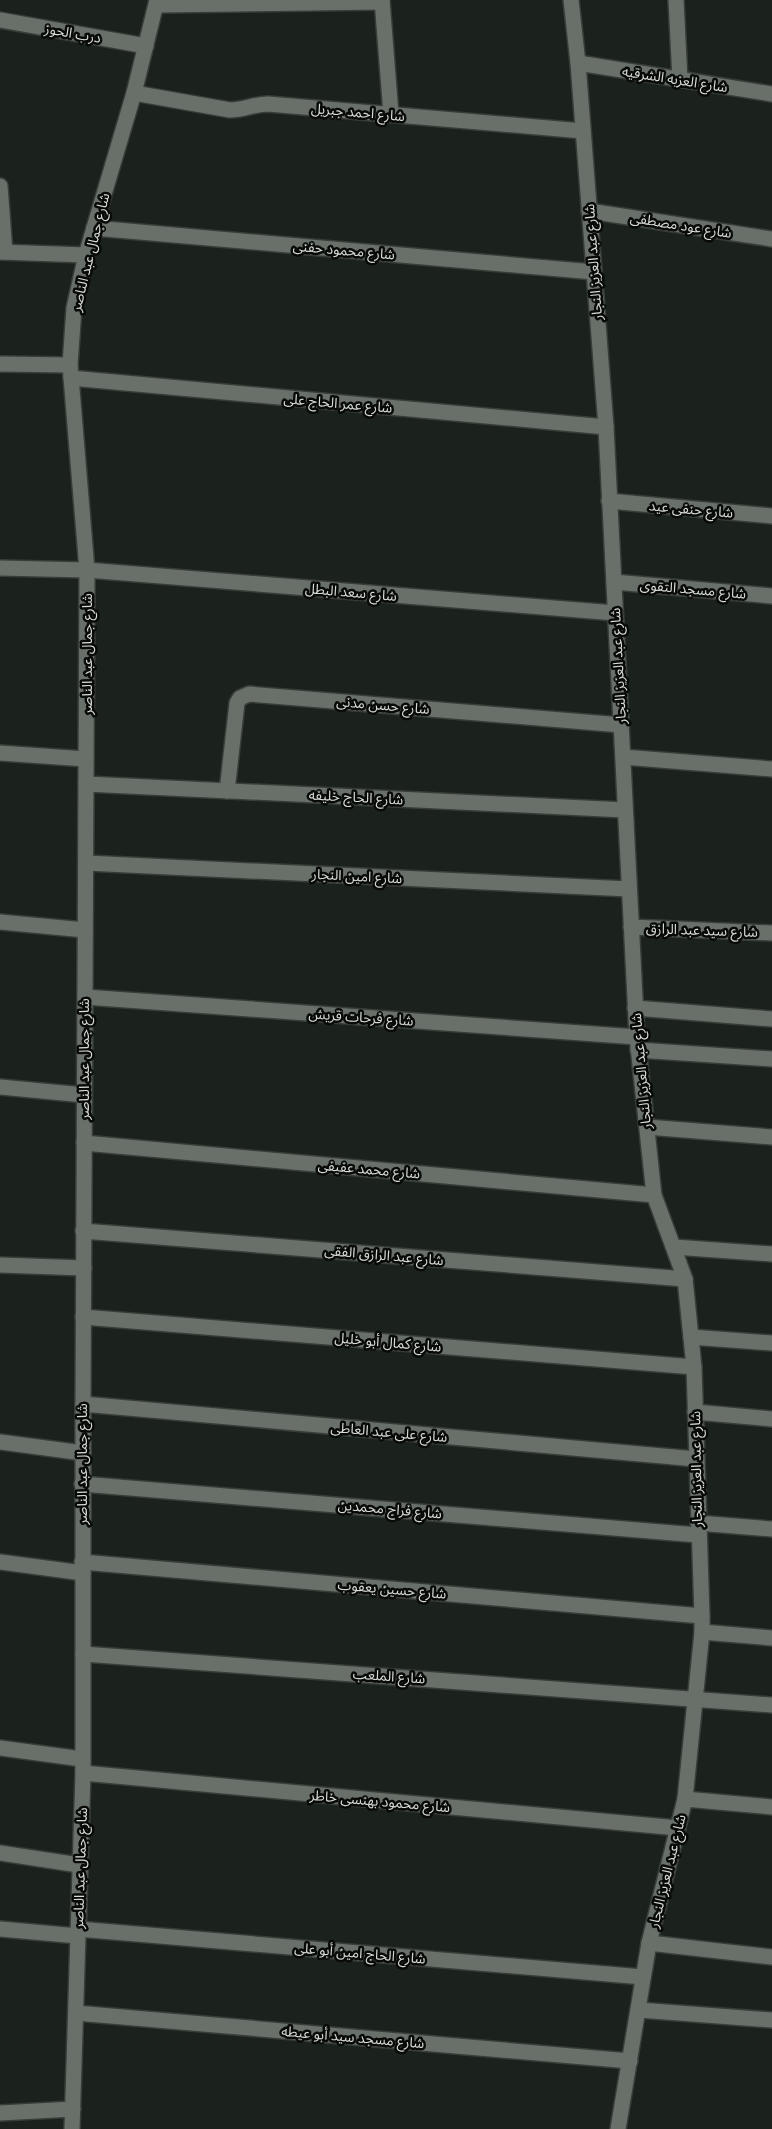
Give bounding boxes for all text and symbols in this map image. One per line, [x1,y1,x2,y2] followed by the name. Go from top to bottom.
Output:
[42,20,103,47] street label: درب الحوز
[621,63,729,98] street label: شارع العزبه الشرقيه
[310,100,406,127] street label: شارع احمد جبريل
[67,191,115,315] street label: شارع جمال عبد الناصر
[581,203,608,322] street label: شارع عبد العزيز النجار
[629,209,733,244] street label: شارع عود مصطفى
[292,238,396,265] street label: شارع محمود حفنى
[283,390,393,419] street label: شارع عمر الحاج على
[648,497,734,524] street label: شارع حنفى عيد
[639,576,747,605] street label: شارع مسجد التقوى
[304,580,398,607] street label: شارع سعد البطل
[79,593,98,716] street label: شارع جمال عبد الناصر
[607,607,632,725] street label: شارع عبد العزيز النجار
[335,693,430,720] street label: شارع حسن مدنى
[308,787,404,810] street label: شارع الحاج خليفه
[310,866,403,889] street label: شارع امين النجار
[646,920,758,943] street label: شارع سيد عبد الرازق
[76,998,95,1121] street label: شارع جمال عبد الناصر
[308,1005,414,1032] street label: شارع فرحات قريش
[628,1012,657,1131] street label: شارع عبد العزيز النجار
[317,1157,421,1184] street label: شارع محمد عفيفى
[324,1242,444,1271] street label: شارع عبد الرازق الفقى
[334,1329,442,1358] street label: شارع كمال أبو خليل
[74,1403,93,1526] street label: شارع جمال عبد الناصر
[687,1411,708,1528] street label: شارع عبد العزيز النجار
[330,1419,448,1448] street label: شارع على عبد العاطى
[337,1496,443,1525] street label: شارع فراج محمدين
[337,1576,447,1605] street label: شارع حسين يعقوب
[352,1665,426,1690] street label: شارع الملعب
[308,1787,451,1818] street label: شارع محمود بهنسى خاطر
[70,1807,93,1930] street label: شارع جمال عبد الناصر
[645,1813,692,1931] street label: شارع عبد العزيز النجار
[293,1939,426,1970] street label: شارع الحاج امين أبو على
[281,2022,425,2054] street label: شارع مسجد سيد أبو عيطه

